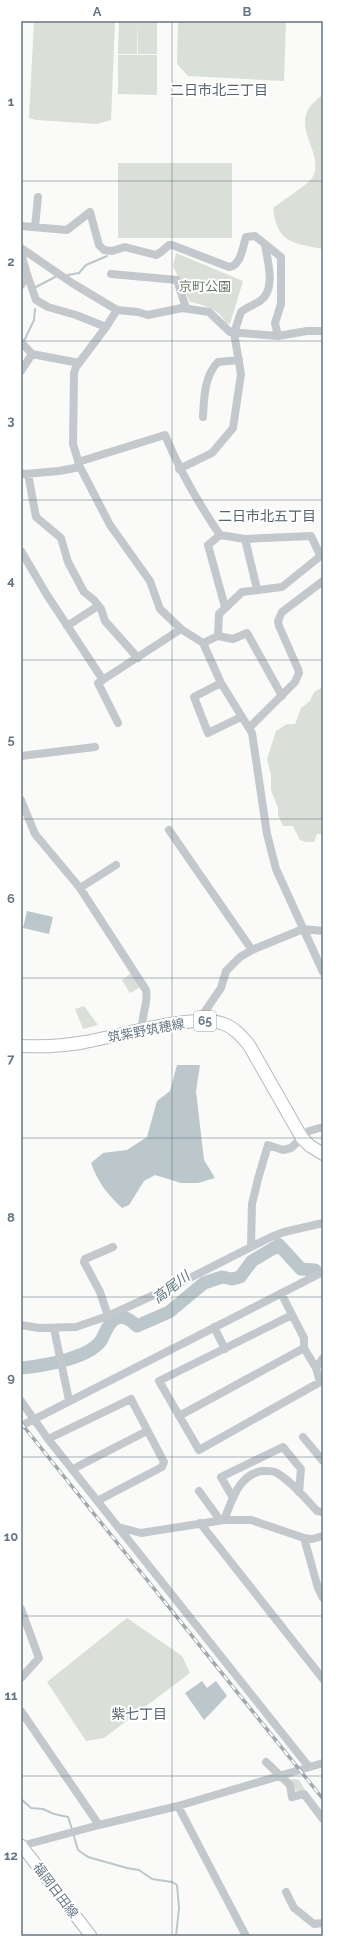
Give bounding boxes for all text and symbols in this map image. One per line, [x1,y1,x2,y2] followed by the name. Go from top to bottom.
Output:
[93,4,102,19] text: A
[243,4,252,19] text: B
[170,82,268,98] district label: 二日市北三丁目
[8,94,15,109] text: 1
[7,254,15,269] text: 2
[179,279,231,294] park label: 京町公園
[7,413,15,428] text: 3
[218,508,316,524] district label: 二日市北五丁目
[7,573,15,588] text: 4
[7,732,15,747] text: 5
[7,891,15,906] text: 6
[194,1011,216,1031] road number: 65
[106,1016,186,1045] street label: 筑紫野筑穂線
[7,1051,15,1066] text: 7
[7,1210,15,1225] text: 8
[149,1267,194,1306] water label: 高尾川
[7,1370,15,1385] text: 9
[4,1529,18,1544] text: 10
[5,1688,18,1703] text: 11
[111,1706,167,1722] district label: 紫七丁目
[4,1848,18,1863] text: 12
[30,1860,81,1921] street label: 福岡日田線

